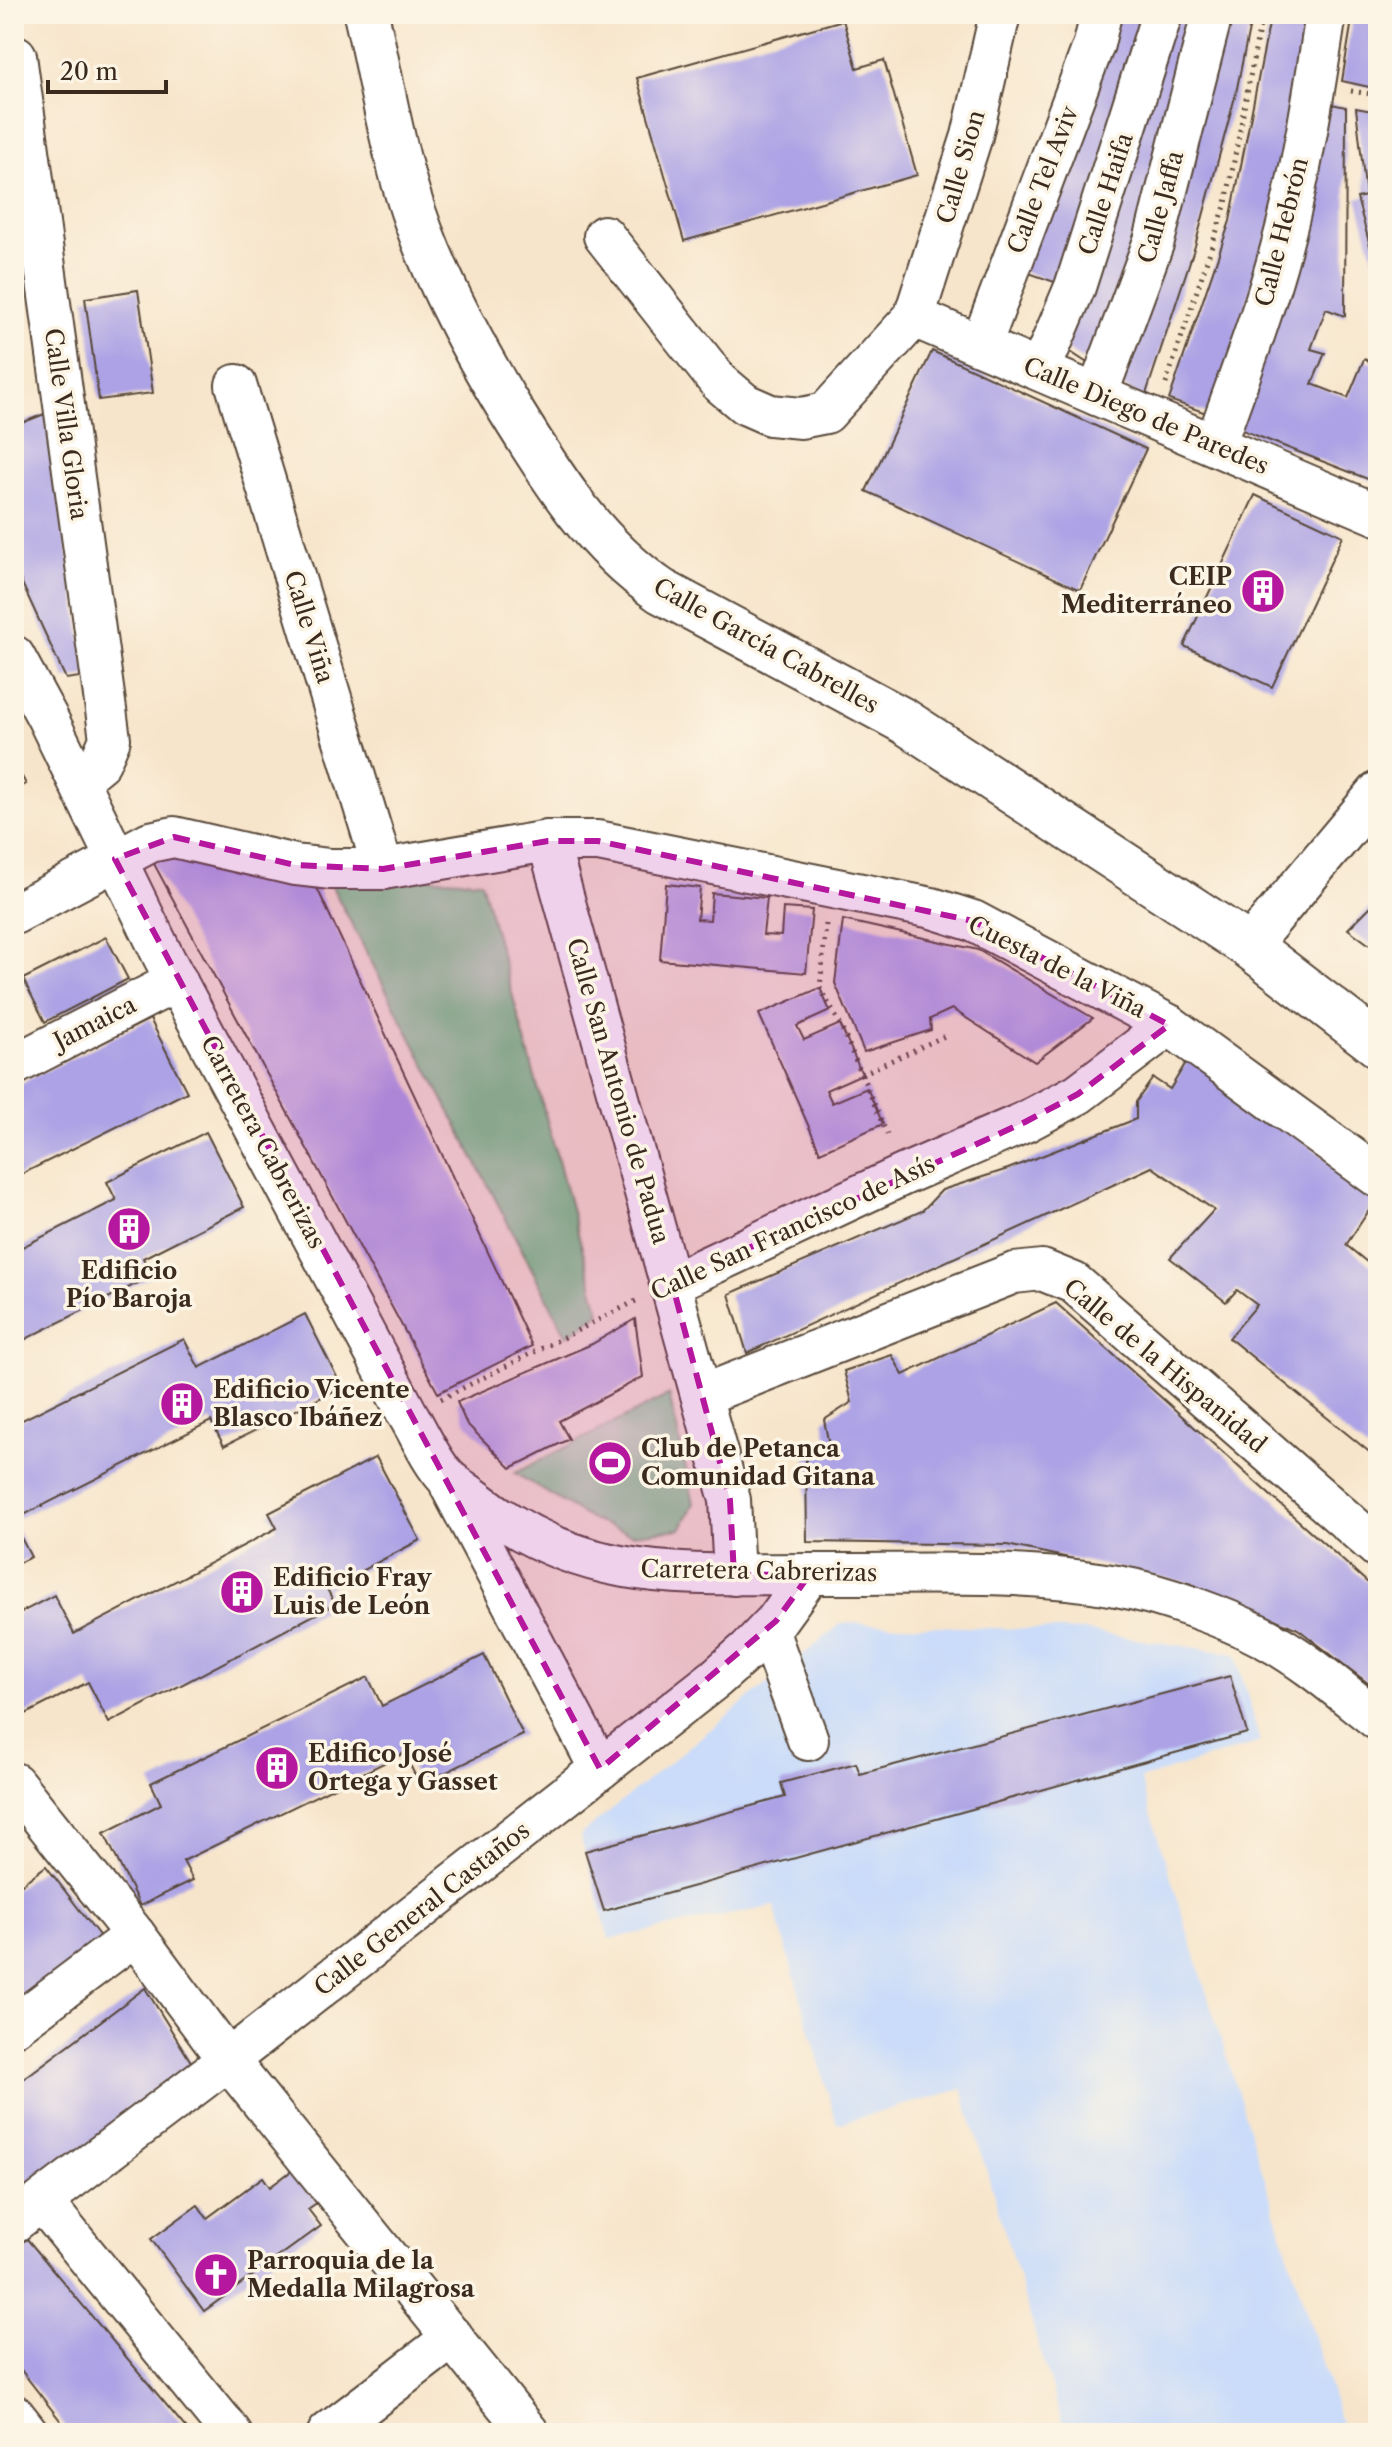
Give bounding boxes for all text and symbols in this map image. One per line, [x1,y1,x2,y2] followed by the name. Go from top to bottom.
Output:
[48,44,166,94] scale bar
[60,57,118,86] text: 20 m
[1001,101,1084,258] street label: Calle Tel Aviv
[930,107,991,227] street label: Calle Sion
[1072,129,1139,259] street label: Calle Haifa
[1132,147,1190,266] street label: Calle Jaffa
[1249,154,1314,309] street label: Calle Hebrón
[39,326,94,522] street label: Calle Villa Gloria
[1019,351,1273,480] street label: Calle Diego de Paredes
[1061,562,1232,619] place label: CEIP Mediterráneo
[279,567,340,687] street label: Calle Viña
[1239,567,1287,615] building icon: CEIP Mediterráneo
[649,572,884,720] street label: Calle García Cabrelles
[963,909,1151,1024] street label: Cuesta de la Viña
[561,935,676,1247] street label: Calle San Antonio de Padua
[45,989,141,1057] street label: Jamaica
[195,1030,332,1253] street label: Carretera Cabrerizas
[646,1149,940,1306] street label: Calle San Francisco de Asís
[105,1205,153,1253] building icon: Edificio Pío Baroja
[66,1256,193,1313] place label: Edificio Pío Baroja
[1058,1272,1273,1459] street label: Calle de la Hispanidad
[213,1375,410,1432] place label: Edificio Vicente Blasco Ibáñez
[158,1380,206,1428] building icon: Edificio Vicente Blasco Ibáñez
[641,1434,876,1491] place label: Club de Petanca Comunidad Gitana
[586,1439,634,1487] sports icon: Club de Petanca Comunidad Gitana
[640,1554,878,1587] street label: Carretera Cabrerizas
[273,1563,433,1620] place label: Edificio Fray Luis de León
[218,1568,266,1616] building icon: Edificio Fray Luis de León
[308,1739,498,1796] place label: Edifico José Ortega y Gasset
[253,1744,301,1792] building icon: Edifico José Ortega y Gasset
[308,1816,535,2002] street label: Calle General Castaños
[247,2246,476,2303] place label: Parroquia de la Medalla Milagrosa
[192,2251,240,2299] church icon: Parroquia de la Medalla Milagrosa

